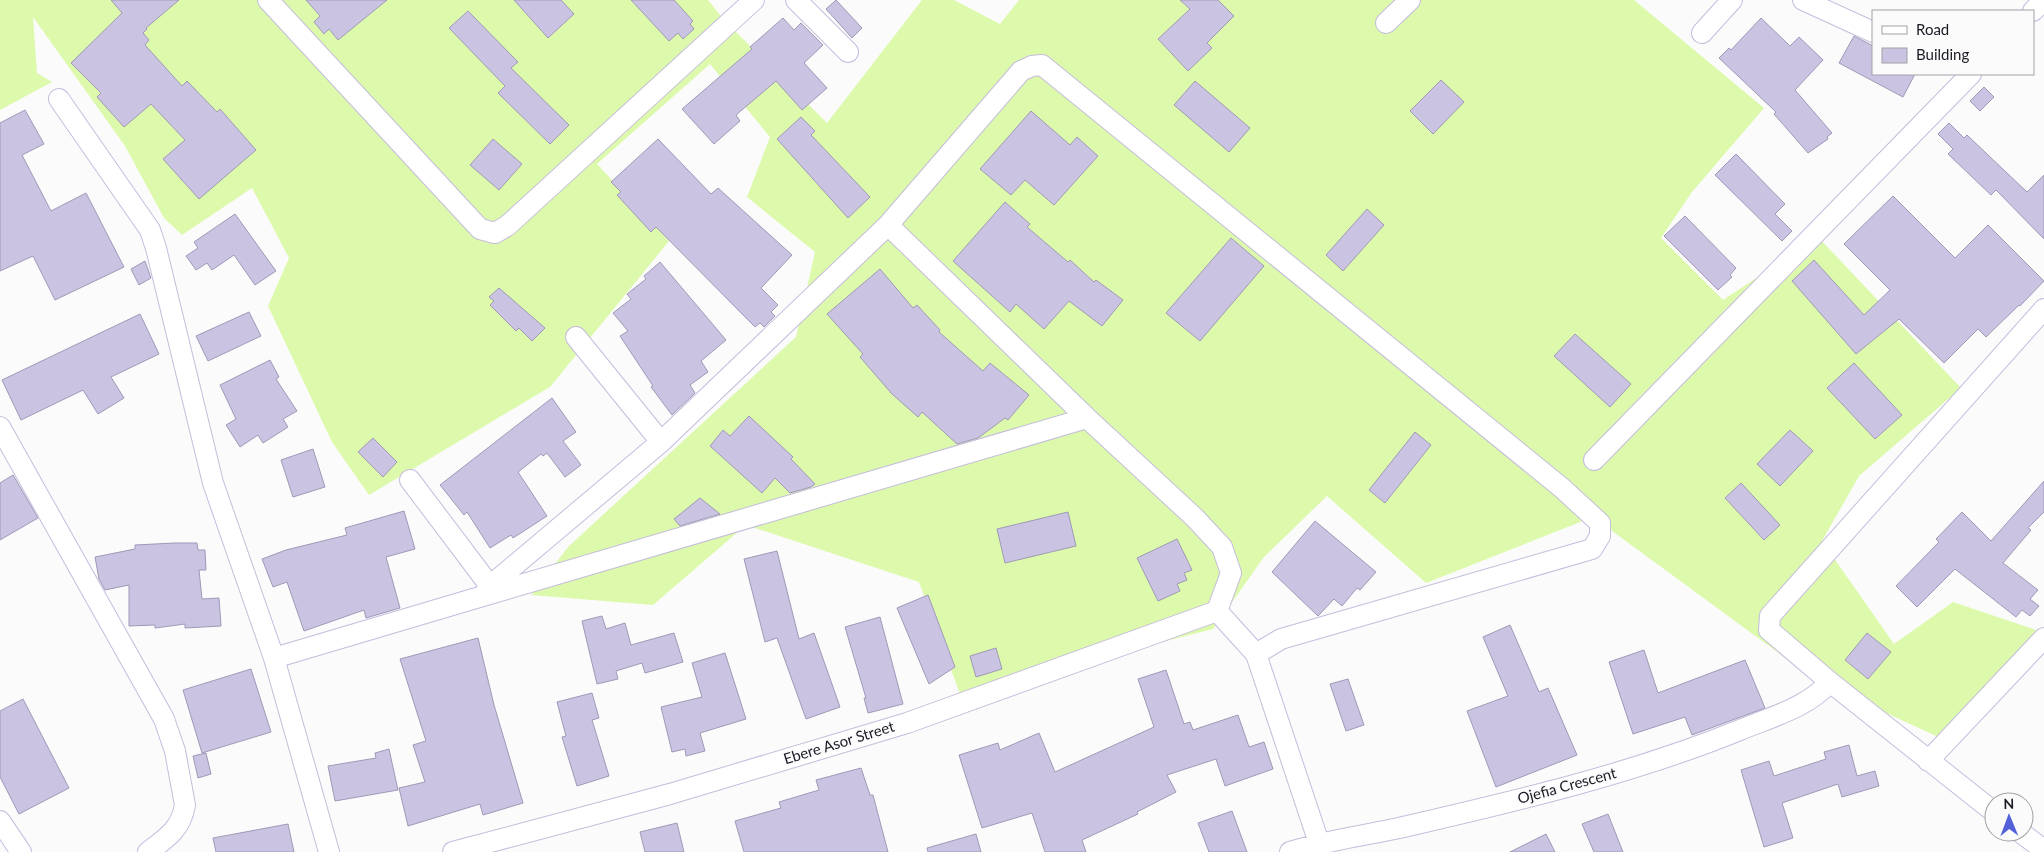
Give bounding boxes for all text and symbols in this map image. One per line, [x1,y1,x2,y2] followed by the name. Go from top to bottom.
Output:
[1872,10,2034,75] legend
[1916,20,1949,38] text: Road
[1916,45,1969,63] text: Building
[781,716,897,767] street label: Ebere Asor Street
[1515,763,1619,807] street label: Ojefia Crescent
[1984,792,2034,842] north arrow
[2003,795,2014,812] text: N

